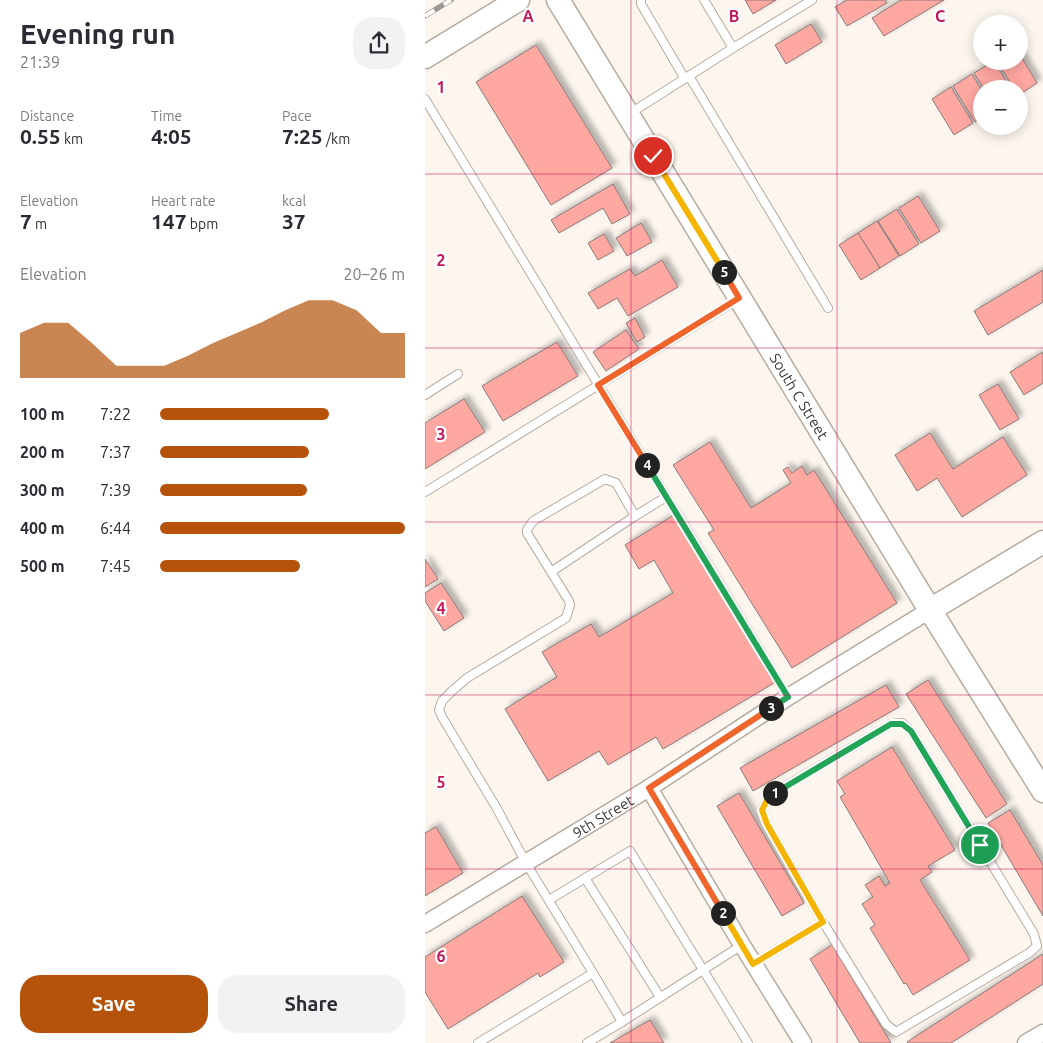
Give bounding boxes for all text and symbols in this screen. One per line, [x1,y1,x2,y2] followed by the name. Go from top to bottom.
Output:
[522,7,534,25] text: A
[729,7,739,25] text: B
[935,7,945,25] text: C
[973,15,1028,135] map controls
[973,15,1028,70] button: +
[353,17,405,69] button: share
[20,18,175,49] text: Evening run
[20,53,60,71] text: 21:39
[436,78,446,96] text: 1
[973,80,1028,135] button: −
[20,108,74,124] text: Distance
[151,108,182,124] text: Time
[282,108,312,124] text: Pace
[20,124,61,148] text: 0.55
[151,124,192,148] text: 4:05
[282,124,323,148] text: 7:25
[61,131,83,147] text: km
[323,131,350,147] text: /km
[632,135,674,177] pin
[639,142,667,170] icon: check
[20,193,78,209] text: Elevation
[151,193,215,209] text: Heart rate
[282,193,306,209] text: kcal
[20,209,32,233] text: 7
[151,209,187,233] text: 147
[282,209,306,233] text: 37
[32,216,47,232] text: m
[187,216,218,232] text: bpm
[436,251,446,269] text: 2
[711,260,737,284] pin: 5
[721,264,728,280] text: 5
[20,265,87,283] text: Elevation
[343,265,405,283] text: 20–26 m
[767,350,832,442] street label: South C Street
[20,405,65,423] text: 100 m
[100,405,131,423] text: 7:22
[436,425,446,443] text: 3
[20,443,65,461] text: 200 m
[100,443,131,461] text: 7:37
[635,452,659,478] pin: 4
[644,457,651,473] text: 4
[20,481,65,499] text: 300 m
[100,481,131,499] text: 7:39
[20,519,65,537] text: 400 m
[100,519,131,537] text: 6:44
[20,557,65,575] text: 500 m
[100,557,131,575] text: 7:45
[436,599,446,617] text: 4
[759,696,783,720] pin: 3
[768,700,775,716] text: 3
[436,773,446,791] text: 5
[763,780,787,806] pin: 1
[772,785,779,801] text: 1
[569,791,636,841] street label: 9th Street
[959,824,1001,866] pin
[966,831,994,859] icon: arrive
[711,900,735,926] pin: 2
[720,905,727,921] text: 2
[436,947,446,965] text: 6
[20,975,208,1033] button: Save
[218,975,405,1033] button: Share

